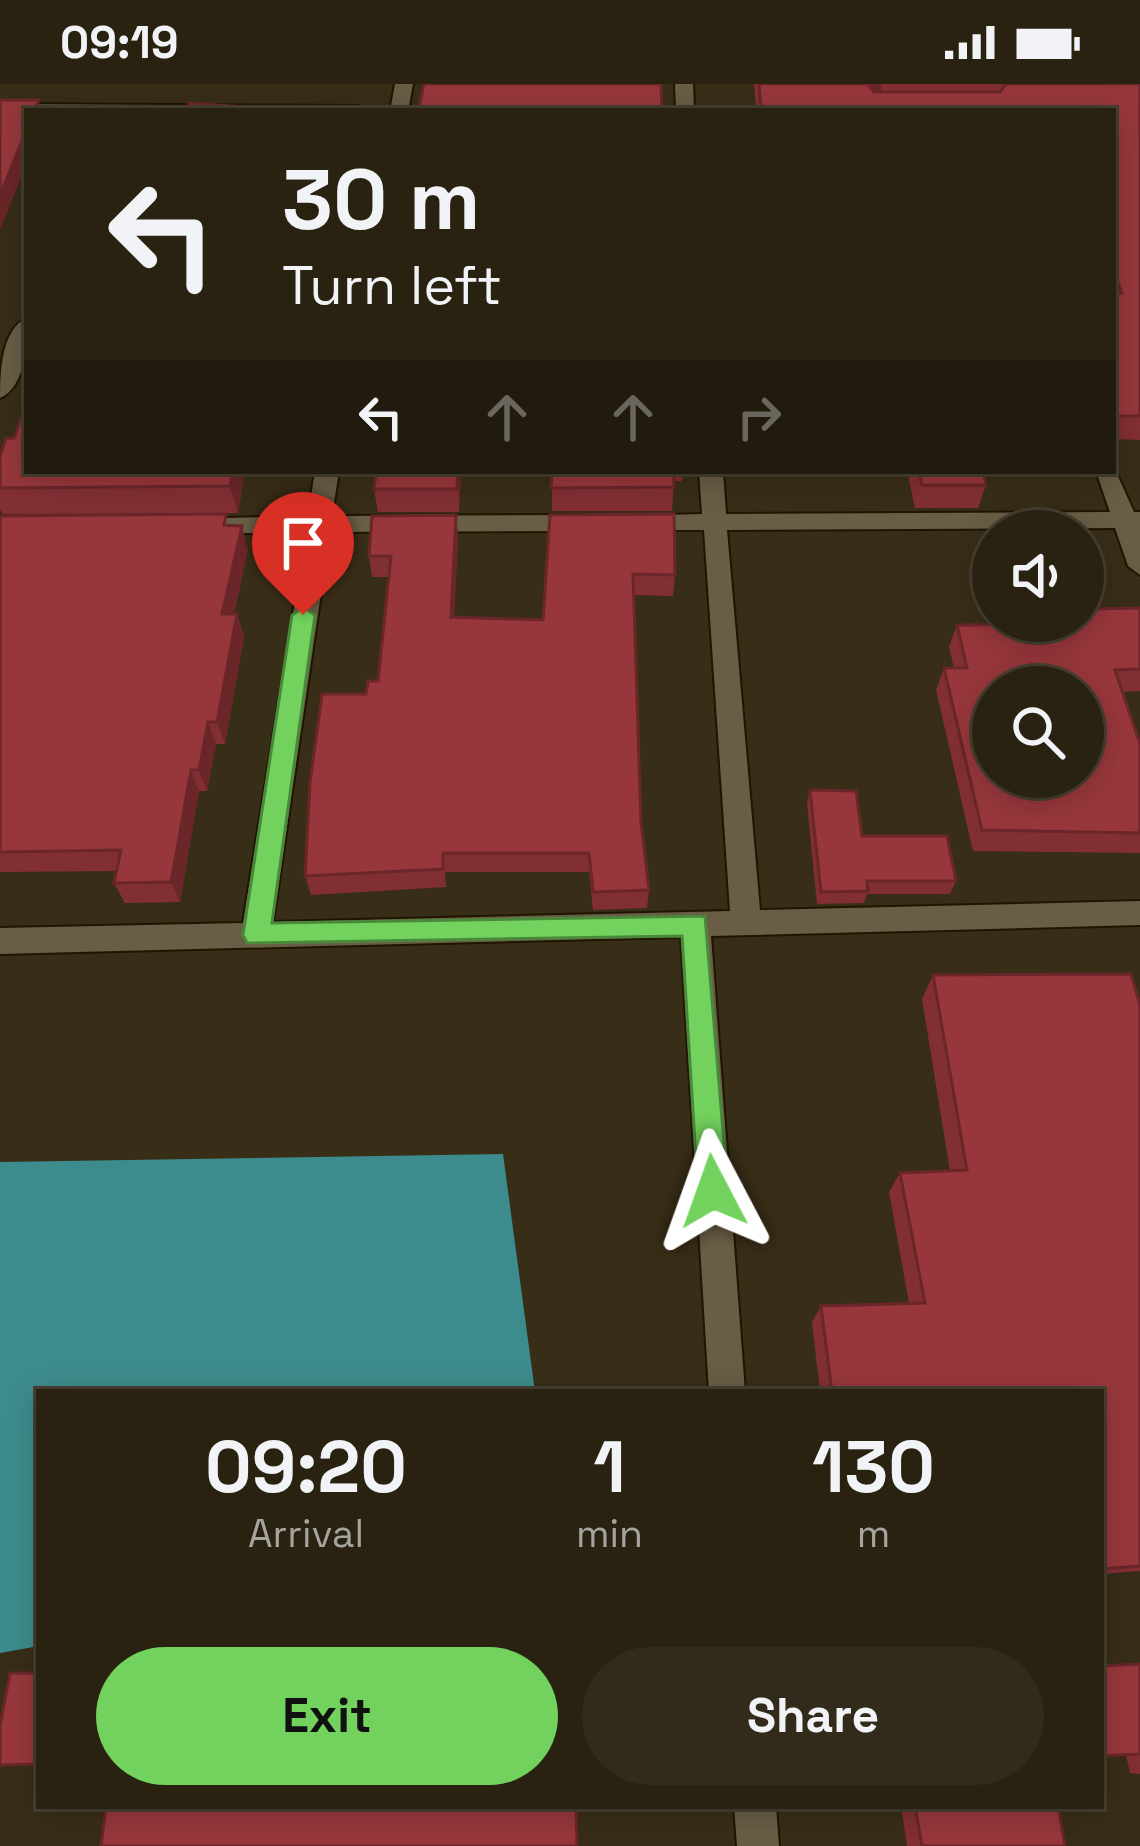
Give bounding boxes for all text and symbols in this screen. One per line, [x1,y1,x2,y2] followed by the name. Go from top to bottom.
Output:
[60,14,179,71] text: 09:19
[282,146,481,254] text: 30 m
[84,156,240,312] icon: left
[282,251,502,320] text: Turn left
[348,384,414,450] icon: left
[474,384,540,450] icon: ahead
[600,384,666,450] icon: ahead
[726,384,792,450] icon: right
[252,492,354,615] pin
[270,510,336,576] icon: arrive
[972,510,1104,798] map controls
[972,510,1104,642] button: sound
[972,666,1104,798] button: search
[650,1128,776,1254] position arrow
[205,1421,407,1513] text: 09:20
[593,1421,626,1513] text: 1
[812,1421,935,1513] text: 130
[248,1509,364,1558] text: Arrival
[576,1509,643,1558] text: min
[857,1509,890,1558] text: m
[96,1647,558,1785] button: Exit
[582,1647,1044,1785] button: Share

